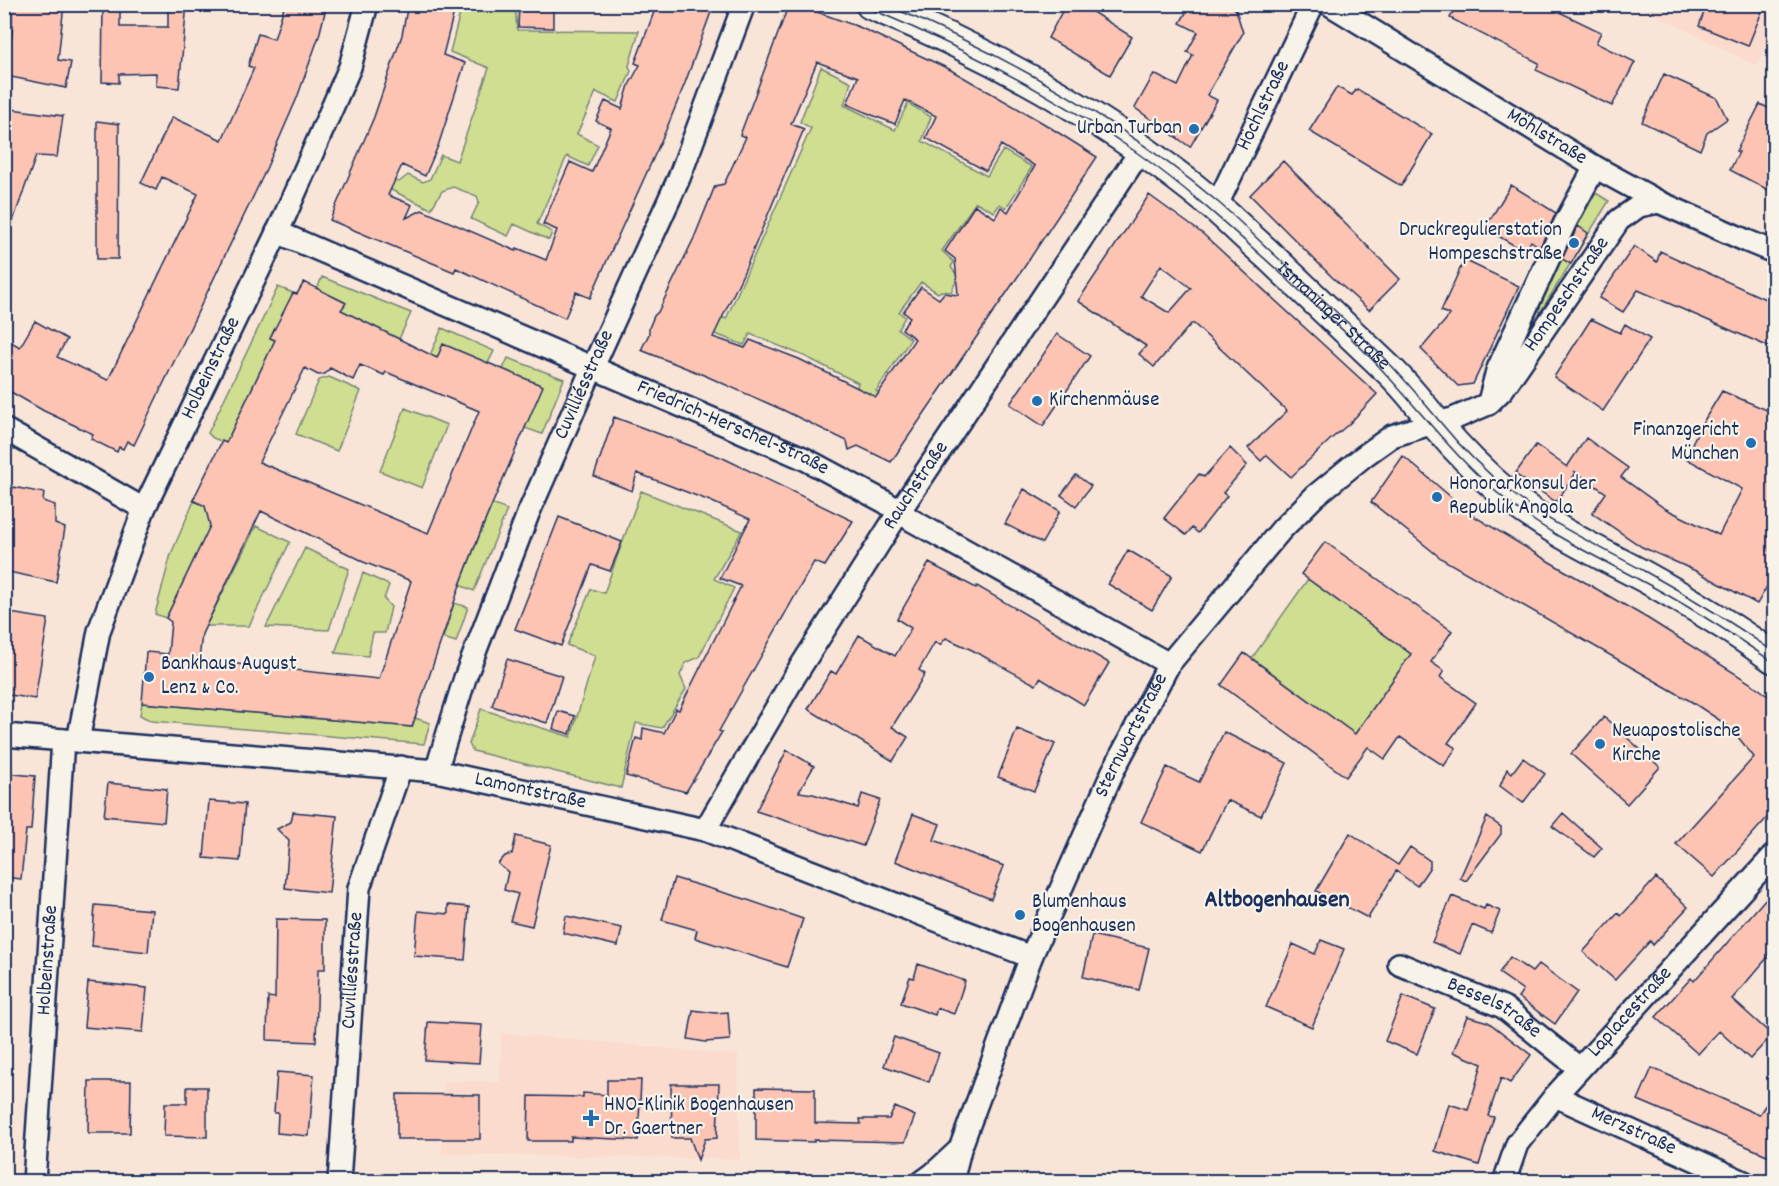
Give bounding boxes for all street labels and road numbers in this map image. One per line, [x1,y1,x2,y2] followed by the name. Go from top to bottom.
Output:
[1230,56,1299,156] street label: Höchlstraße
[1500,101,1593,173] street label: Möhlstraße
[1517,231,1618,359] street label: Hompeschstraße
[1269,255,1397,378] street label: Ismaninger Straße
[174,312,249,425] street label: Holbeinstraße
[547,325,623,445] street label: Cuvilliésstraße
[632,373,834,484] street label: Friedrich-Herschel-Straße
[876,436,957,536] street label: Rauchstraße
[1088,668,1176,803] street label: Sternwartstraße
[472,765,589,818] street label: Lamontstraße
[30,904,67,1017] street label: Holbeinstraße
[334,911,372,1030] street label: Cuvilliésstraße
[1581,960,1680,1065] street label: Laplacestraße
[1442,970,1547,1047] street label: Besselstraße
[1586,1099,1681,1164] street label: Merzstraße

